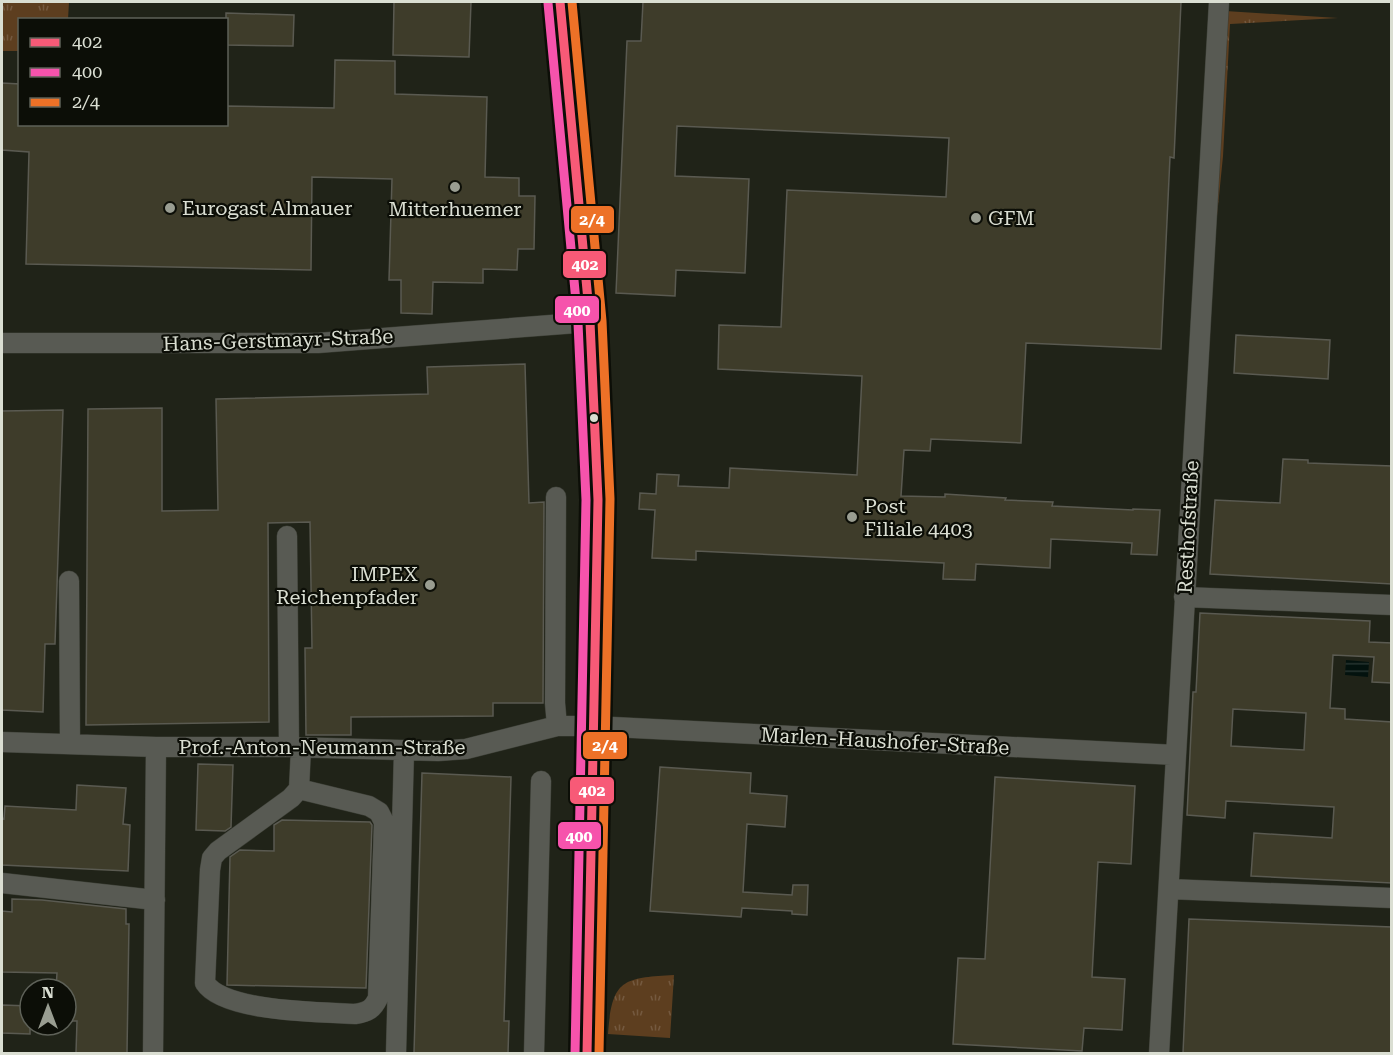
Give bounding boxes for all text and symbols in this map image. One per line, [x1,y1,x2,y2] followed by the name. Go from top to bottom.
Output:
[18,18,228,126] legend
[72,31,102,52] text: 402
[72,61,102,82] text: 400
[72,91,100,112] text: 2/4
[448,180,462,194] marker: Mitterhuemer
[182,196,352,220] place label: Eurogast Almauer
[388,197,522,221] place label: Mitterhuemer
[163,201,177,215] marker: Eurogast Almauer
[570,205,615,234] line badge: 2/4
[988,206,1035,230] place label: GFM
[579,210,605,229] text: 2/4
[969,211,983,225] marker: GFM
[562,250,607,279] line badge: 402
[572,255,598,274] text: 402
[554,295,600,324] line badge: 400
[564,301,590,320] text: 400
[162,324,394,356] street label: Hans-Gerstmayr-Straße
[588,412,600,424] unlabelled marker
[1173,460,1203,594] street label: Resthofstraße
[864,494,973,541] place label: Post Filiale 4403
[845,510,859,524] marker: Post Filiale 4403
[276,562,418,609] place label: IMPEX Reichenpfader
[423,578,437,592] marker: IMPEX Reichenpfader
[760,722,1010,760] street label: Marlen-Haushofer-Straße
[582,731,628,760] line badge: 2/4
[179,735,465,759] street label: Prof.-Anton-Neumann-Straße
[592,736,618,755] text: 2/4
[569,776,615,805] line badge: 402
[579,781,605,800] text: 402
[557,821,602,850] line badge: 400
[566,827,592,846] text: 400
[18,977,78,1037] north arrow
[42,983,54,1002] text: N

